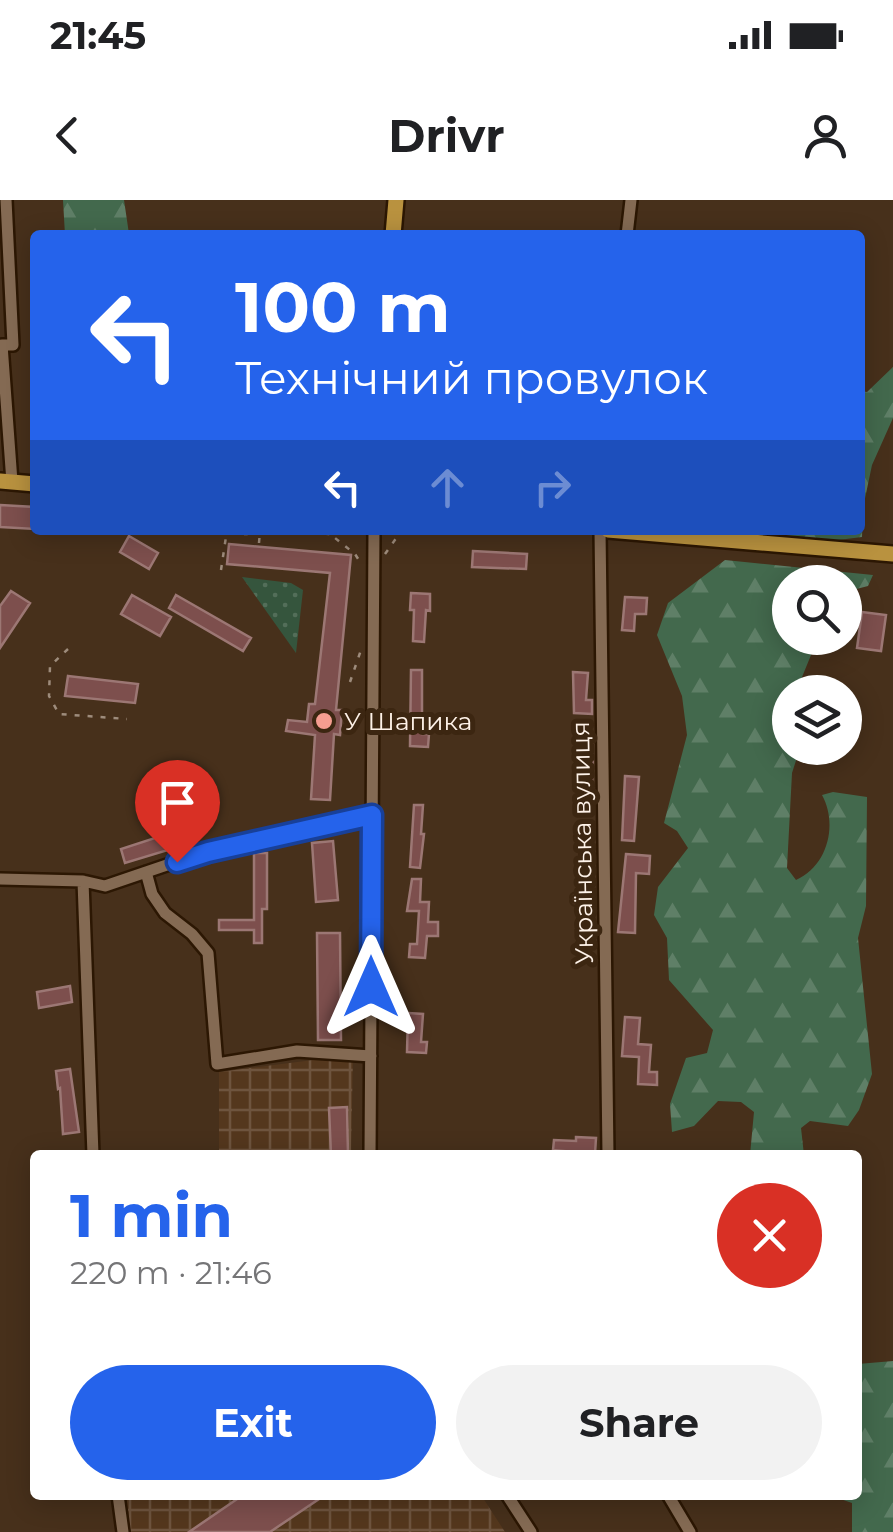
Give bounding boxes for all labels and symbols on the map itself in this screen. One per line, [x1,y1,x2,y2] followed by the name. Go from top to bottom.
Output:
[344,706,472,736] place label: У Шапика
[313,710,335,732] marker: У Шапика
[565,721,599,965] street label: Українська вулиця
[135,760,220,863] pin
[319,935,423,1039] position arrow

